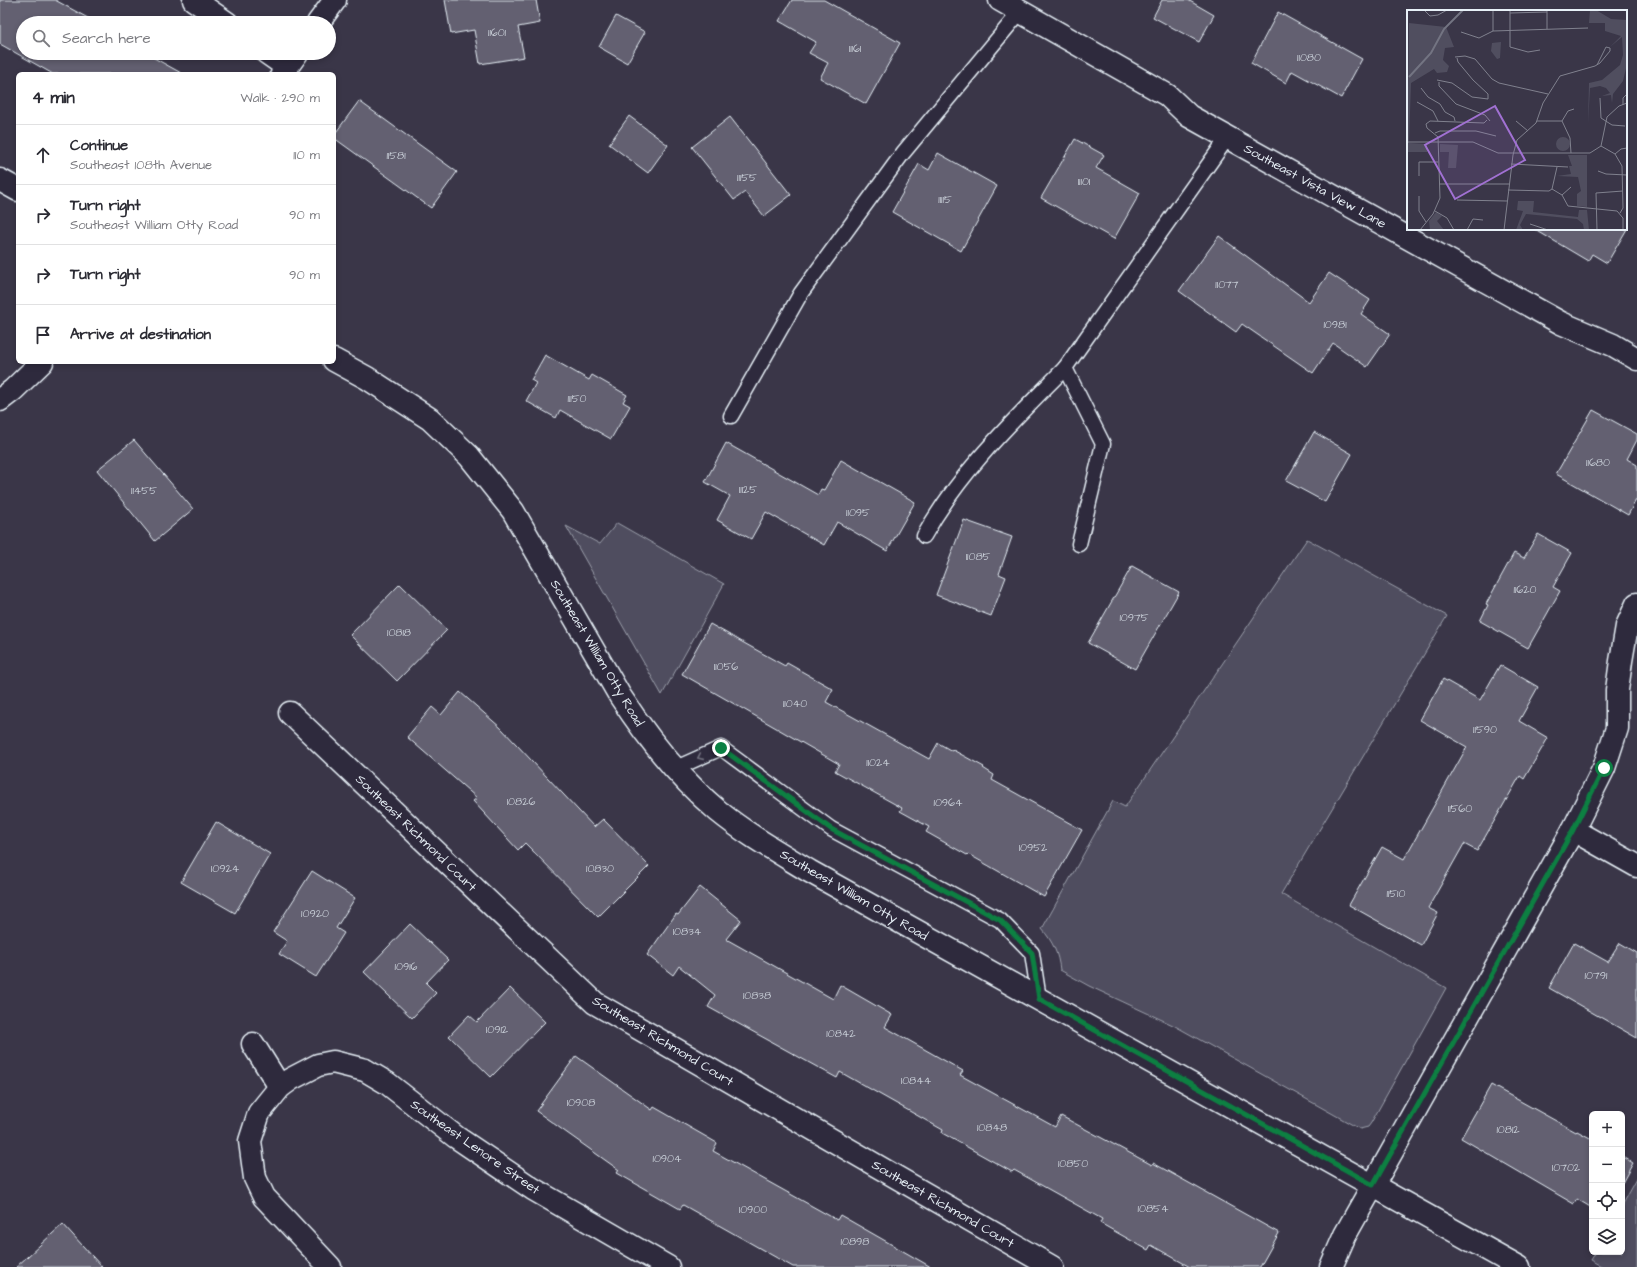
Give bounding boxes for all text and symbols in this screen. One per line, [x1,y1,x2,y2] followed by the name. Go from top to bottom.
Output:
[1407,10,1627,230] inset map
[16,16,336,60] search box
[488,25,507,40] house number: 11601
[30,27,52,49] icon: search
[62,28,151,49] text: Search here
[849,41,862,56] house number: 11161
[1297,50,1321,65] house number: 11080
[32,86,75,110] text: 4 min
[241,89,320,107] text: Walk · 290 m
[70,135,128,156] text: Continue
[1241,139,1389,233] street label: Southeast Vista View Lane
[32,144,54,166] icon: ahead
[293,146,320,164] text: 110 m
[386,148,406,163] house number: 11581
[70,156,212,174] text: Southeast 108th Avenue
[737,170,757,185] house number: 11155
[1078,174,1091,189] house number: 11101
[938,192,952,207] house number: 11115
[70,195,141,216] text: Turn right
[32,204,54,226] icon: right
[289,206,320,224] text: 90 m
[70,216,238,234] text: Southeast William Otty Road
[32,264,54,286] icon: right
[70,264,141,285] text: Turn right
[289,266,320,284] text: 90 m
[1215,277,1239,292] house number: 11077
[1323,317,1347,332] house number: 10981
[32,324,54,346] icon: arrive
[70,324,211,345] text: Arrive at destination
[568,391,587,406] house number: 11150
[1586,455,1610,470] house number: 11680
[739,482,757,497] house number: 11125
[131,483,157,498] house number: 11455
[846,505,870,520] house number: 11095
[966,549,991,564] house number: 11085
[545,576,648,731] street label: Southeast William Otty Road
[1514,582,1537,597] house number: 11620
[1119,610,1149,625] house number: 10975
[387,625,411,640] house number: 10818
[714,659,738,674] house number: 11056
[783,696,807,711] house number: 11040
[1473,722,1497,737] house number: 11590
[712,739,730,757] route end
[696,752,704,760] one-way arrow
[866,755,890,770] house number: 11024
[1595,759,1613,777] route start
[352,770,481,896] street label: Southeast Richmond Court
[507,794,535,809] house number: 10826
[934,795,963,810] house number: 10964
[1448,801,1472,816] house number: 11560
[1019,840,1048,855] house number: 10952
[776,845,932,946] street label: Southeast William Otty Road
[211,861,240,876] house number: 10924
[586,861,614,876] house number: 10830
[1387,886,1406,901] house number: 11510
[301,906,329,921] house number: 10920
[673,924,702,939] house number: 10834
[395,959,418,974] house number: 10916
[1585,968,1608,983] house number: 10791
[743,988,771,1003] house number: 10838
[589,992,738,1091] street label: Southeast Richmond Court
[486,1022,509,1037] house number: 10912
[826,1026,856,1041] house number: 10842
[901,1073,932,1088] house number: 10844
[407,1095,544,1199] street label: Southeast Lenore Street
[567,1095,595,1110] house number: 10908
[1589,1111,1625,1255] map controls
[1589,1111,1625,1147] button: +
[977,1120,1007,1135] house number: 10848
[1496,1122,1520,1137] house number: 10812
[1589,1147,1625,1183] button: −
[652,1151,682,1166] house number: 10904
[868,1156,1018,1253] street label: Southeast Richmond Court
[1058,1156,1088,1171] house number: 10850
[1552,1160,1581,1175] house number: 10702
[1589,1183,1625,1219] button: locate
[1138,1201,1169,1216] house number: 10854
[739,1202,767,1217] house number: 10900
[1589,1219,1625,1255] button: layers
[841,1234,869,1249] house number: 10898

